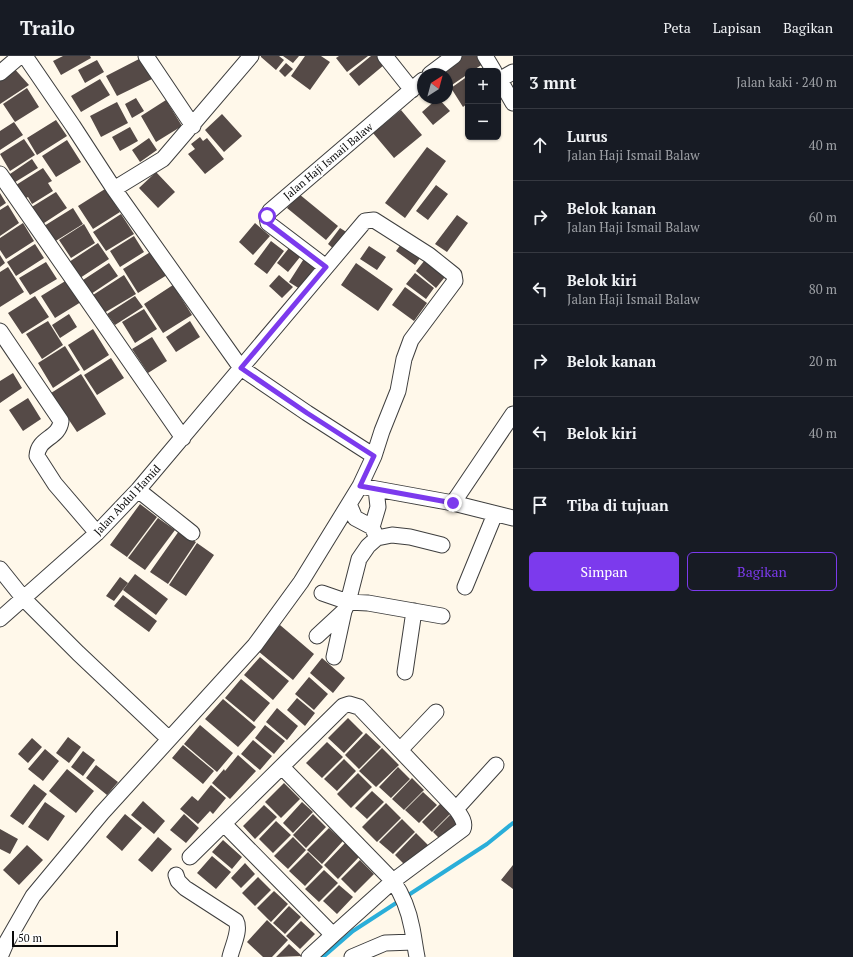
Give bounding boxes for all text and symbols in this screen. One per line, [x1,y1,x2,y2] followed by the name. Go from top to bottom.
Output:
[20,15,75,40] text: Trailo
[664,18,691,37] text: Peta
[713,18,761,37] text: Lapisan
[783,18,833,37] text: Bagikan
[417,68,453,104] north arrow
[465,68,501,140] map controls
[465,68,501,104] button: +
[529,71,577,94] text: 3 mnt
[736,73,837,91] text: Jalan kaki · 240 m
[465,104,501,140] button: −
[281,119,376,202] street label: Jalan Haji Ismail Balaw
[567,126,608,146] text: Lurus
[529,134,551,156] icon: ahead
[809,136,837,154] text: 40 m
[567,146,700,164] text: Jalan Haji Ismail Balaw
[567,198,656,218] text: Belok kanan
[529,206,551,228] icon: right
[258,207,276,225] route start
[809,208,837,226] text: 60 m
[567,218,700,236] text: Jalan Haji Ismail Balaw
[567,270,637,290] text: Belok kiri
[529,278,551,300] icon: left
[809,280,837,298] text: 80 m
[567,290,700,308] text: Jalan Haji Ismail Balaw
[529,350,551,372] icon: right
[567,351,656,371] text: Belok kanan
[809,352,837,370] text: 20 m
[529,422,551,444] icon: left
[567,423,637,443] text: Belok kiri
[809,424,837,442] text: 40 m
[91,462,163,538] street label: Jalan Abdul Hamid
[444,494,462,512] route end
[529,494,551,516] icon: arrive
[567,495,669,515] text: Tiba di tujuan
[529,552,679,591] button: Simpan
[687,552,837,591] button: Bagikan
[12,929,118,948] scale bar
[18,931,42,945] text: 50 m

